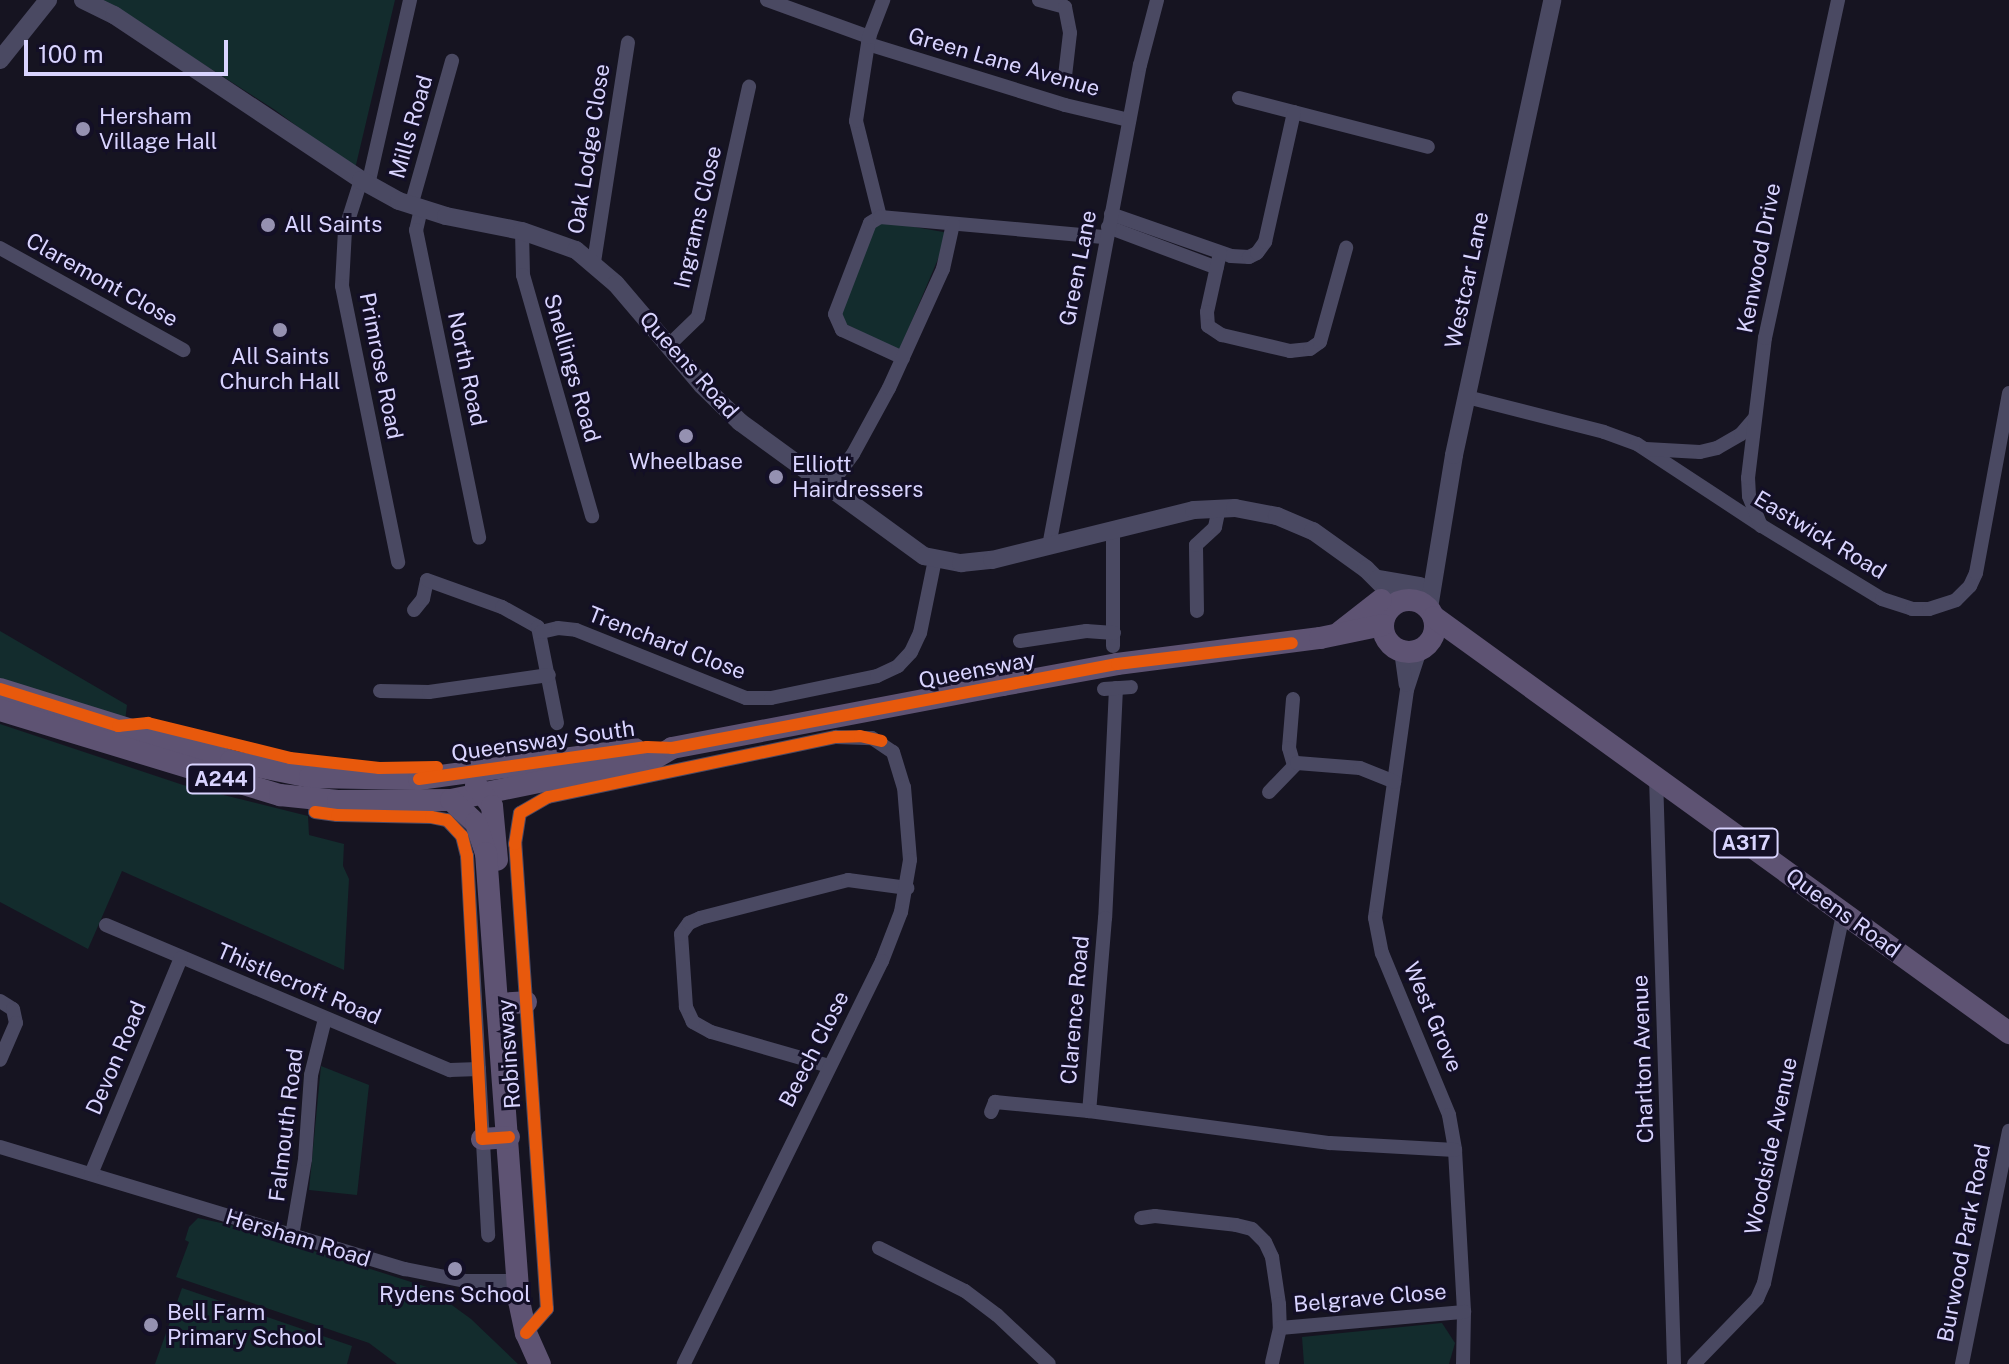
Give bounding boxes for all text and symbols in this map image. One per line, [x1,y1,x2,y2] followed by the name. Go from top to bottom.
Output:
[905,22,1103,102] street label: Green Lane Avenue
[28,24,232,74] scale bar
[38,40,104,68] text: 100 m
[563,62,615,236] street label: Oak Lodge Close
[384,72,438,182] street label: Mills Road
[99,103,218,154] place label: Hersham Village Hall
[74,120,92,138] marker: Hersham Village Hall
[669,143,727,291] street label: Ingrams Close
[1732,181,1786,335] street label: Kenwood Drive
[1054,208,1102,328] street label: Green Lane
[1440,209,1494,351] street label: Westcar Lane
[284,212,382,238] place label: All Saints
[259,216,277,234] marker: All Saints
[21,227,183,333] street label: Claremont Close
[354,290,408,442] street label: Primrose Road
[538,291,606,445] street label: Snellings Road
[634,306,744,424] street label: Queens Road
[442,310,492,428] street label: North Road
[271,321,289,339] marker: All Saints Church Hall
[220,343,340,394] place label: All Saints Church Hall
[677,427,695,445] marker: Wheelbase
[629,449,743,475] place label: Wheelbase
[792,451,923,502] place label: Elliott Hairdressers
[767,468,785,486] marker: Elliott Hairdressers
[1749,485,1891,585] street label: Eastwick Road
[584,601,750,685] street label: Trenchard Close
[916,646,1038,694] street label: Queensway
[450,715,636,767] street label: Queensway South
[185,763,257,795] road number: A244
[1712,827,1780,859] road number: A317
[1781,863,1905,963] street label: Queens Road
[1055,935,1095,1085] street label: Clarence Road
[213,938,385,1030] street label: Thistlecroft Road
[1398,958,1468,1076] street label: West Grove
[1627,974,1659,1144] street label: Charlton Avenue
[773,987,855,1111] street label: Beech Close
[80,997,152,1119] street label: Devon Road
[492,998,526,1110] street label: Robinsway
[263,1047,309,1203] street label: Falmouth Road
[1739,1055,1803,1237] street label: Woodside Avenue
[1932,1142,1996,1344] street label: Burwood Park Road
[222,1203,374,1273] street label: Hersham Road
[446,1260,464,1278] marker: Rydens School
[1292,1278,1448,1318] street label: Belgrave Close
[379,1282,531,1308] place label: Rydens School
[167,1299,323,1350] place label: Bell Farm Primary School
[142,1316,160,1334] marker: Bell Farm Primary School

